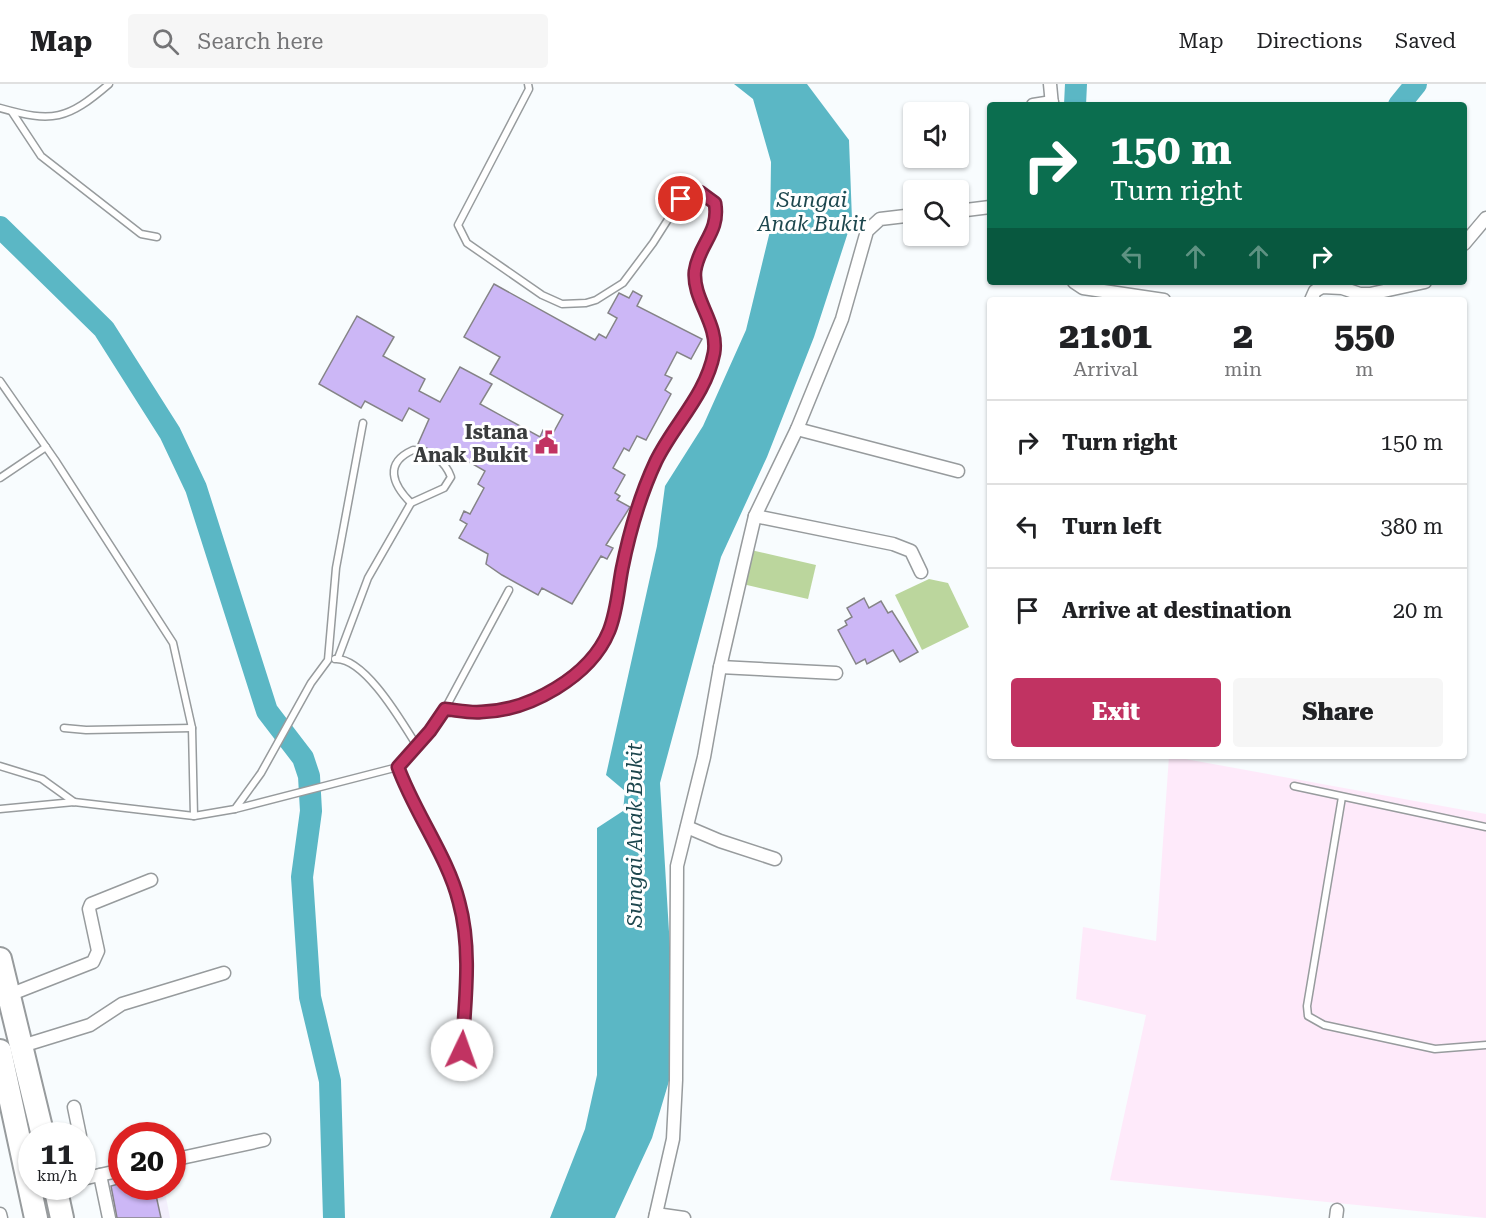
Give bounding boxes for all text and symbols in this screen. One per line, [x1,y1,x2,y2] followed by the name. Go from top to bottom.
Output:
[128,14,548,68] search box
[30,25,92,58] text: Map
[149,25,182,58] icon: search
[197,29,323,54] text: Search here
[1179,29,1223,53] text: Map
[1256,29,1362,53] text: Directions
[1395,29,1456,53] text: Saved
[903,102,969,246] map controls
[903,102,969,168] button: sound
[1110,125,1232,174] text: 150 m
[1011,126,1089,204] icon: right
[655,173,706,224] pin
[1110,175,1243,207] text: Turn right
[903,180,969,246] button: search
[664,182,697,215] icon: arrive
[756,188,867,236] water label: Sungai Anak Bukit
[1116,240,1149,273] icon: left
[1179,240,1212,273] icon: ahead
[1242,240,1275,273] icon: ahead
[1305,240,1338,273] icon: right
[1059,315,1152,357] text: 21:01
[1233,315,1253,357] text: 2
[1334,315,1395,357] text: 550
[1073,357,1138,381] text: Arrival
[1224,357,1262,381] text: min
[1355,357,1374,381] text: m
[413,420,528,467] place label: Istana Anak Bukit
[1011,426,1044,459] icon: right
[533,430,559,456] public building icon: Istana Anak Bukit
[1062,430,1177,455] text: Turn right
[1380,430,1443,455] text: 150 m
[1011,510,1044,543] icon: left
[1062,514,1162,539] text: Turn left
[1380,514,1443,539] text: 380 m
[1011,594,1044,627] icon: arrive
[1062,598,1291,623] text: Arrive at destination
[1393,598,1443,623] text: 20 m
[1011,678,1221,747] button: Exit
[1233,678,1443,747] button: Share
[623,743,647,928] water label: Sungai Anak Bukit
[430,1018,494,1082] position arrow
[108,1122,186,1200] speed limit sign: 20
[40,1136,74,1171] text: 11
[37,1167,77,1185] text: km/h

